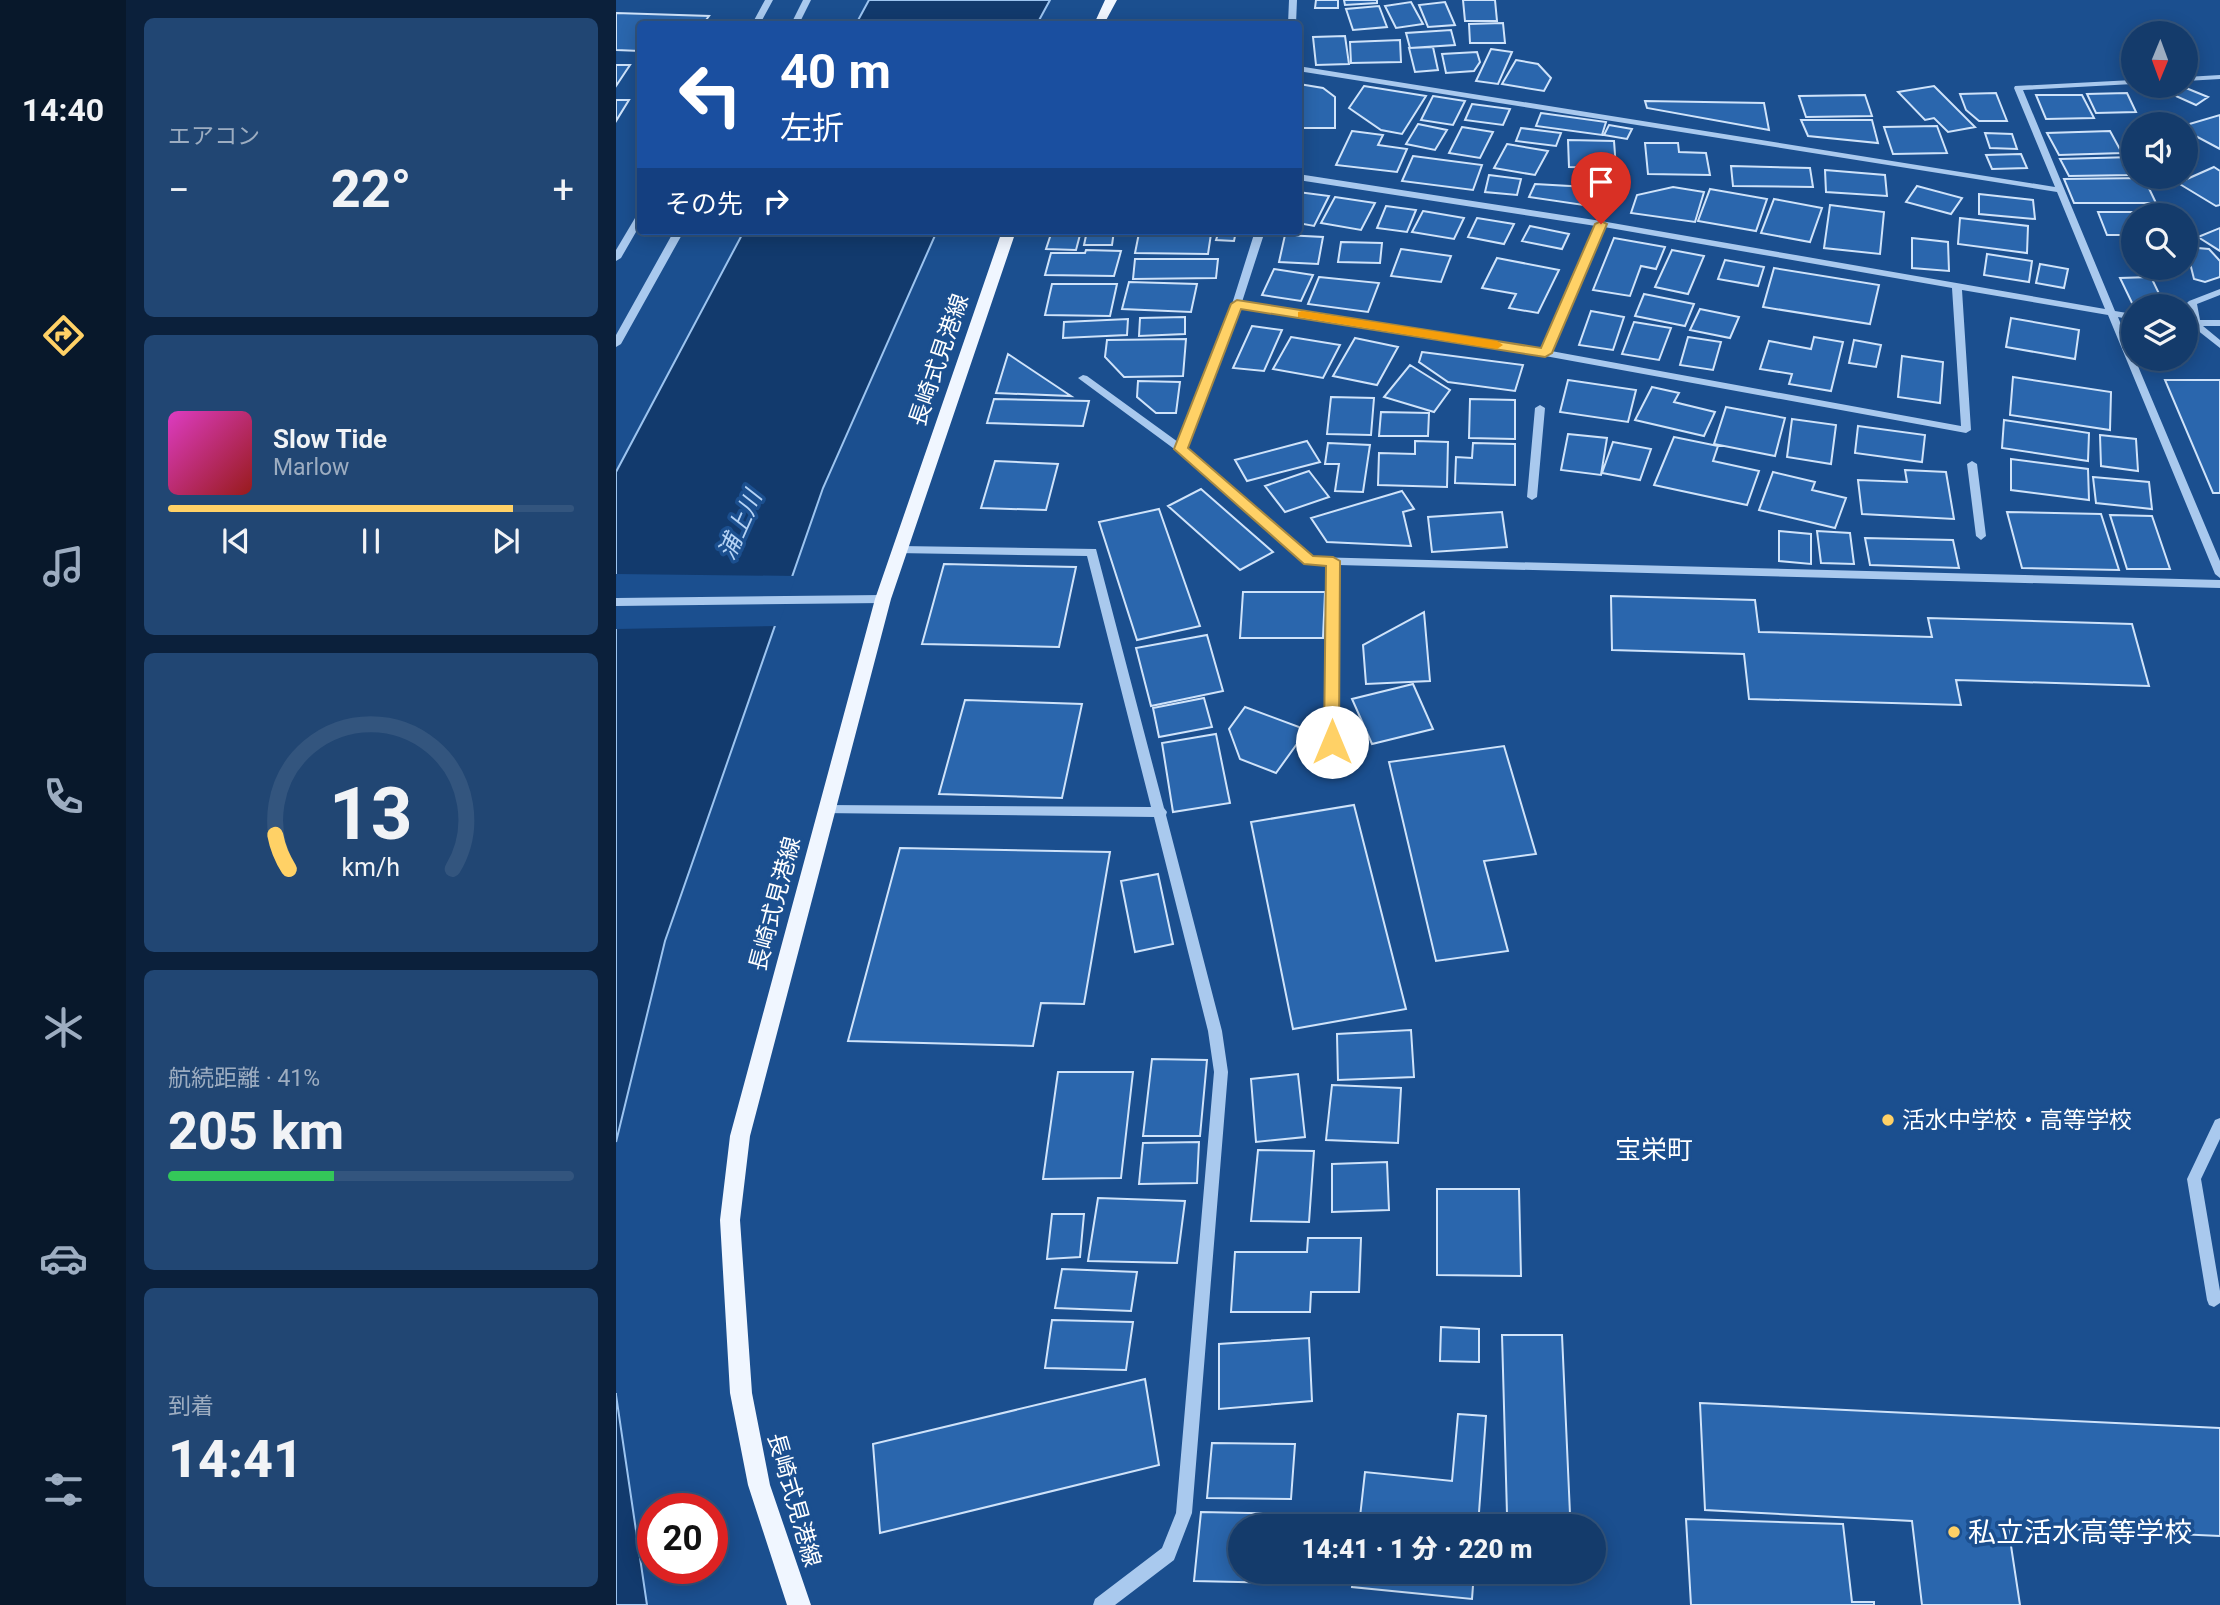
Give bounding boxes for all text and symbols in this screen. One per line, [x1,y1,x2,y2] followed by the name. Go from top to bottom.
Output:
[2121,21,2198,98] north arrow
[2121,21,2198,371] map controls
[780,43,891,100] text: 40 m
[665,49,756,140] icon: left
[22,91,104,129] text: 14:40
[780,109,844,147] text: 左折
[2121,112,2198,189] button: sound
[168,123,260,150] text: エアコン
[1571,152,1631,224] pin
[331,159,411,220] text: 22°
[1582,163,1620,201] icon: arrive
[168,168,190,212] text: −
[552,168,574,212] text: +
[757,182,795,220] icon: right
[665,189,743,219] text: その先
[2121,203,2198,280] button: search
[904,290,974,430] street label: 長崎式見港線
[2121,294,2198,371] button: layers
[39,311,88,360] icon: directions
[273,424,387,454] text: Slow Tide
[273,454,349,481] text: Marlow
[713,484,769,564] water label: 浦上川
[217,522,255,560] icon: previous
[352,522,390,560] icon: pause
[487,522,525,560] icon: next
[39,542,88,591] icon: music
[1295,705,1369,779] position arrow
[329,771,413,857] text: 13
[39,772,88,821] icon: phone
[744,834,806,974] street label: 長崎式見港線
[342,852,400,881] text: km/h
[39,1003,88,1052] icon: climate
[168,1065,320,1092] text: 航続距離 · 41%
[168,1101,344,1162] text: 205 km
[1902,1107,2132,1134] place label: 活水中学校・高等学校
[1880,1112,1896,1128] marker: 活水中学校・高等学校
[1615,1135,1693,1165] district label: 宝栄町
[39,1234,88,1283] icon: car
[168,1393,214,1420] text: 到着
[168,1429,303,1490] text: 14:41
[762,1430,826,1570] street label: 長崎式見港線
[39,1465,88,1514] icon: filters
[637,1493,728,1584] speed limit sign: 20
[1968,1516,2192,1549] place label: 私立活水高等学校
[1946,1524,1962,1540] marker: 私立活水高等学校
[1301,1534,1533,1564] text: 14:41 · 1 分 · 220 m

